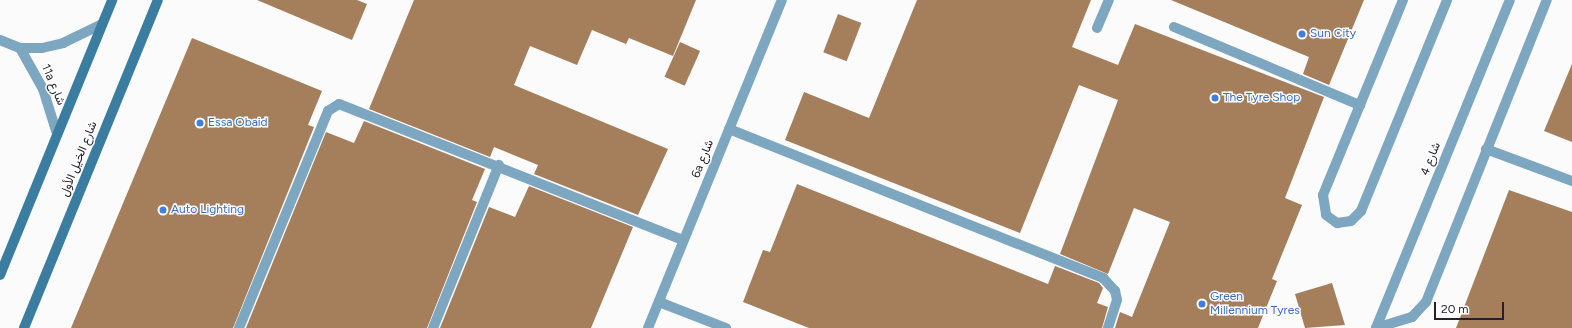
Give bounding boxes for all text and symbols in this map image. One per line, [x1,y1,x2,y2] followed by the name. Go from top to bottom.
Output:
[1310,27,1356,41] place label: Sun City
[1297,29,1307,39] marker: Sun City
[38,62,68,108] street label: 11a شارع
[1223,91,1300,105] place label: The Tyre Shop
[1210,93,1220,103] marker: The Tyre Shop
[208,116,268,130] place label: Essa Obaid
[195,118,205,128] marker: Essa Obaid
[57,119,101,199] street label: شارع الخيل الأول
[689,138,717,180] street label: 6a شارع
[1418,140,1444,178] street label: شارع 4
[171,203,244,217] place label: Auto Lighting
[158,205,168,215] marker: Auto Lighting
[1210,290,1300,318] place label: Green Millennium Tyres
[1436,294,1506,320] scale bar
[1197,299,1207,309] marker: Green Millennium Tyres
[1441,302,1469,316] text: 20 m

